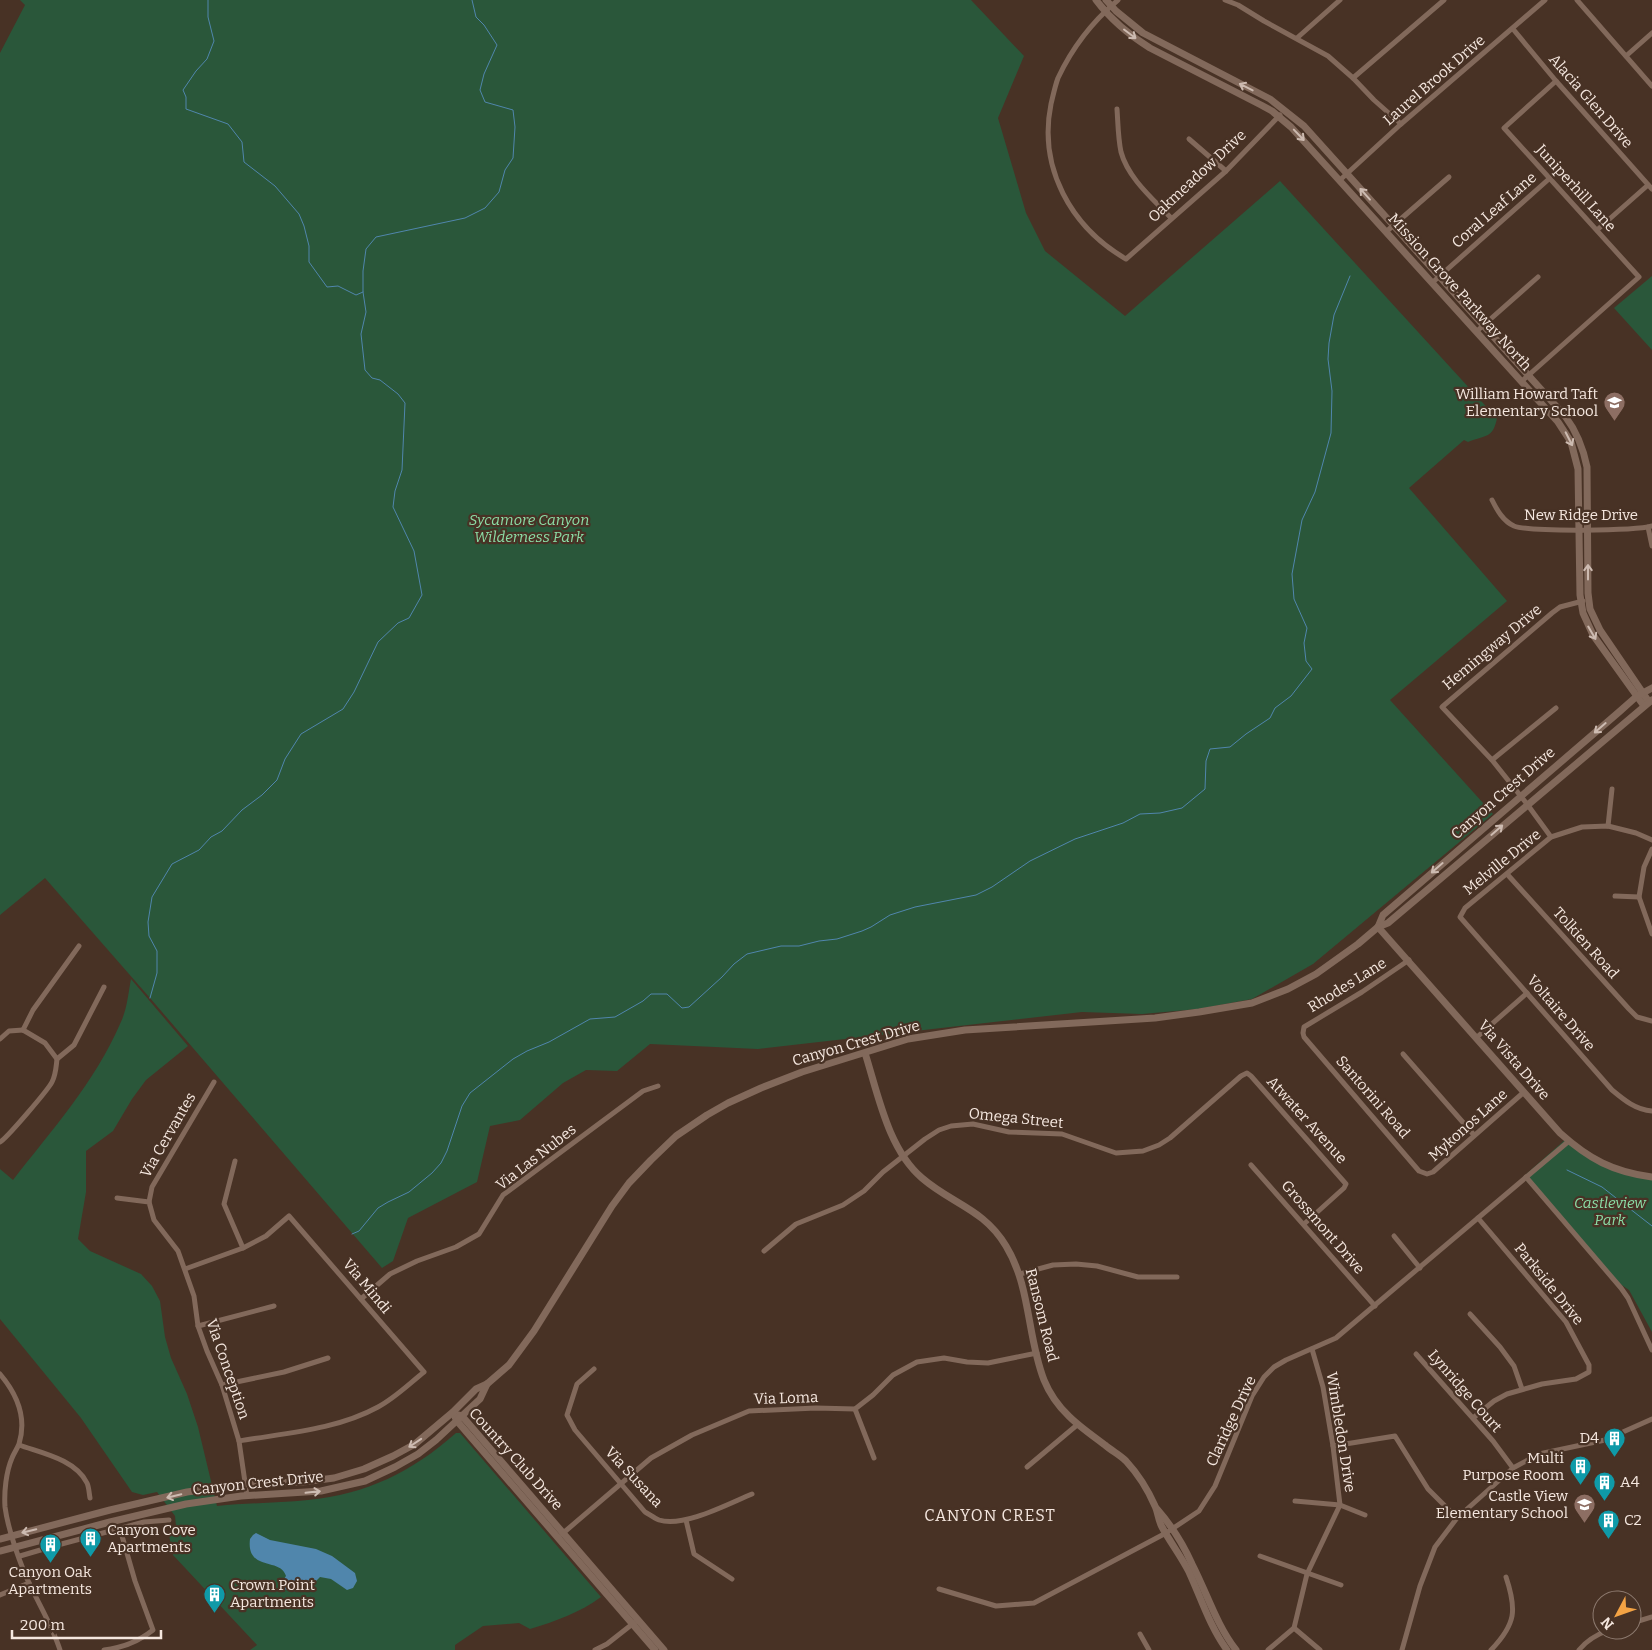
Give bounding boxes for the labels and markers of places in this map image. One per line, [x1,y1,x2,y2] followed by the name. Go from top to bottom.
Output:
[1455,385,1599,420] place label: William Howard Taft Elementary School
[1602,391,1626,422] school or university icon: William Howard Taft Elementary School
[1603,1426,1627,1457] building icon: D4
[1579,1429,1599,1447] place label: D4
[1462,1449,1565,1484] place label: Multi Purpose Room
[1568,1455,1592,1486] building icon: Multi Purpose Room
[1592,1470,1616,1501] building icon: A4
[1620,1473,1640,1491] place label: A4
[1436,1487,1569,1522] place label: Castle View Elementary School
[1572,1493,1596,1524] school or university icon: Castle View Elementary School
[1596,1508,1620,1539] building icon: C2
[1624,1511,1642,1529] place label: C2
[107,1521,196,1556] place label: Canyon Cove Apartments
[79,1527,103,1558] building icon: Canyon Cove Apartments
[38,1532,62,1563] building icon: Canyon Oak Apartments
[8,1563,92,1598] place label: Canyon Oak Apartments
[230,1576,316,1611] place label: Crown Point Apartments
[202,1582,226,1613] building icon: Crown Point Apartments

